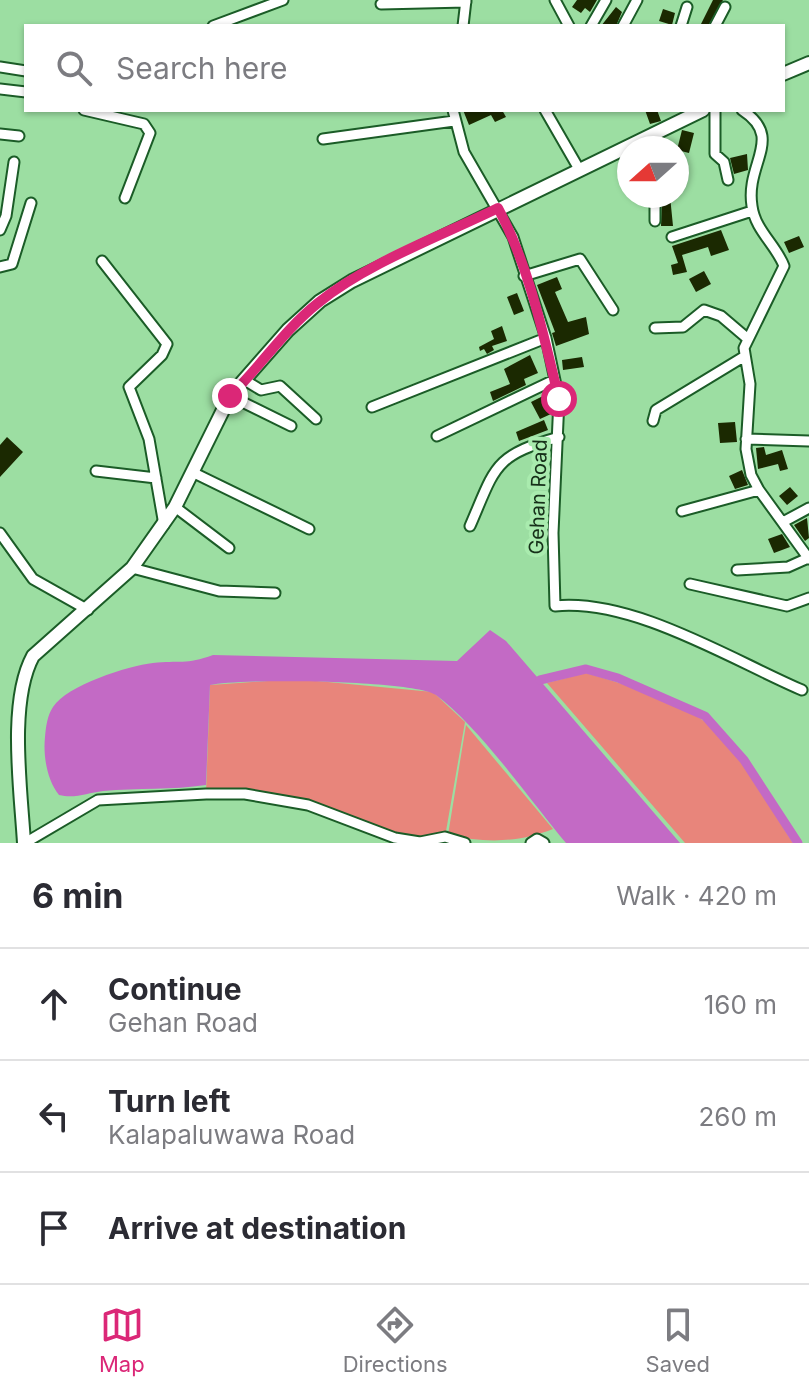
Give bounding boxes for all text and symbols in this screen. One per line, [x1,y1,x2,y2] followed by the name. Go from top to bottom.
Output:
[24,24,785,112] search box
[52,46,96,90] icon: search
[116,50,288,86] text: Search here
[617,136,689,208] north arrow
[212,378,248,414] route end
[541,381,577,417] route start
[524,439,552,555] street label: Gehan Road
[32,875,124,916] text: 6 min
[616,880,777,911] text: Walk · 420 m
[108,971,242,1007] text: Continue
[32,982,76,1026] icon: ahead
[704,989,777,1020] text: 160 m
[108,1007,258,1038] text: Gehan Road
[108,1083,230,1119] text: Turn left
[32,1094,76,1138] icon: left
[699,1101,777,1132] text: 260 m
[108,1119,355,1150] text: Kalapaluwawa Road
[32,1206,76,1250] icon: arrive
[108,1210,406,1246] text: Arrive at destination
[99,1303,145,1377] tab: Map
[343,1303,448,1377] tab: Directions
[646,1303,710,1377] tab: Saved

